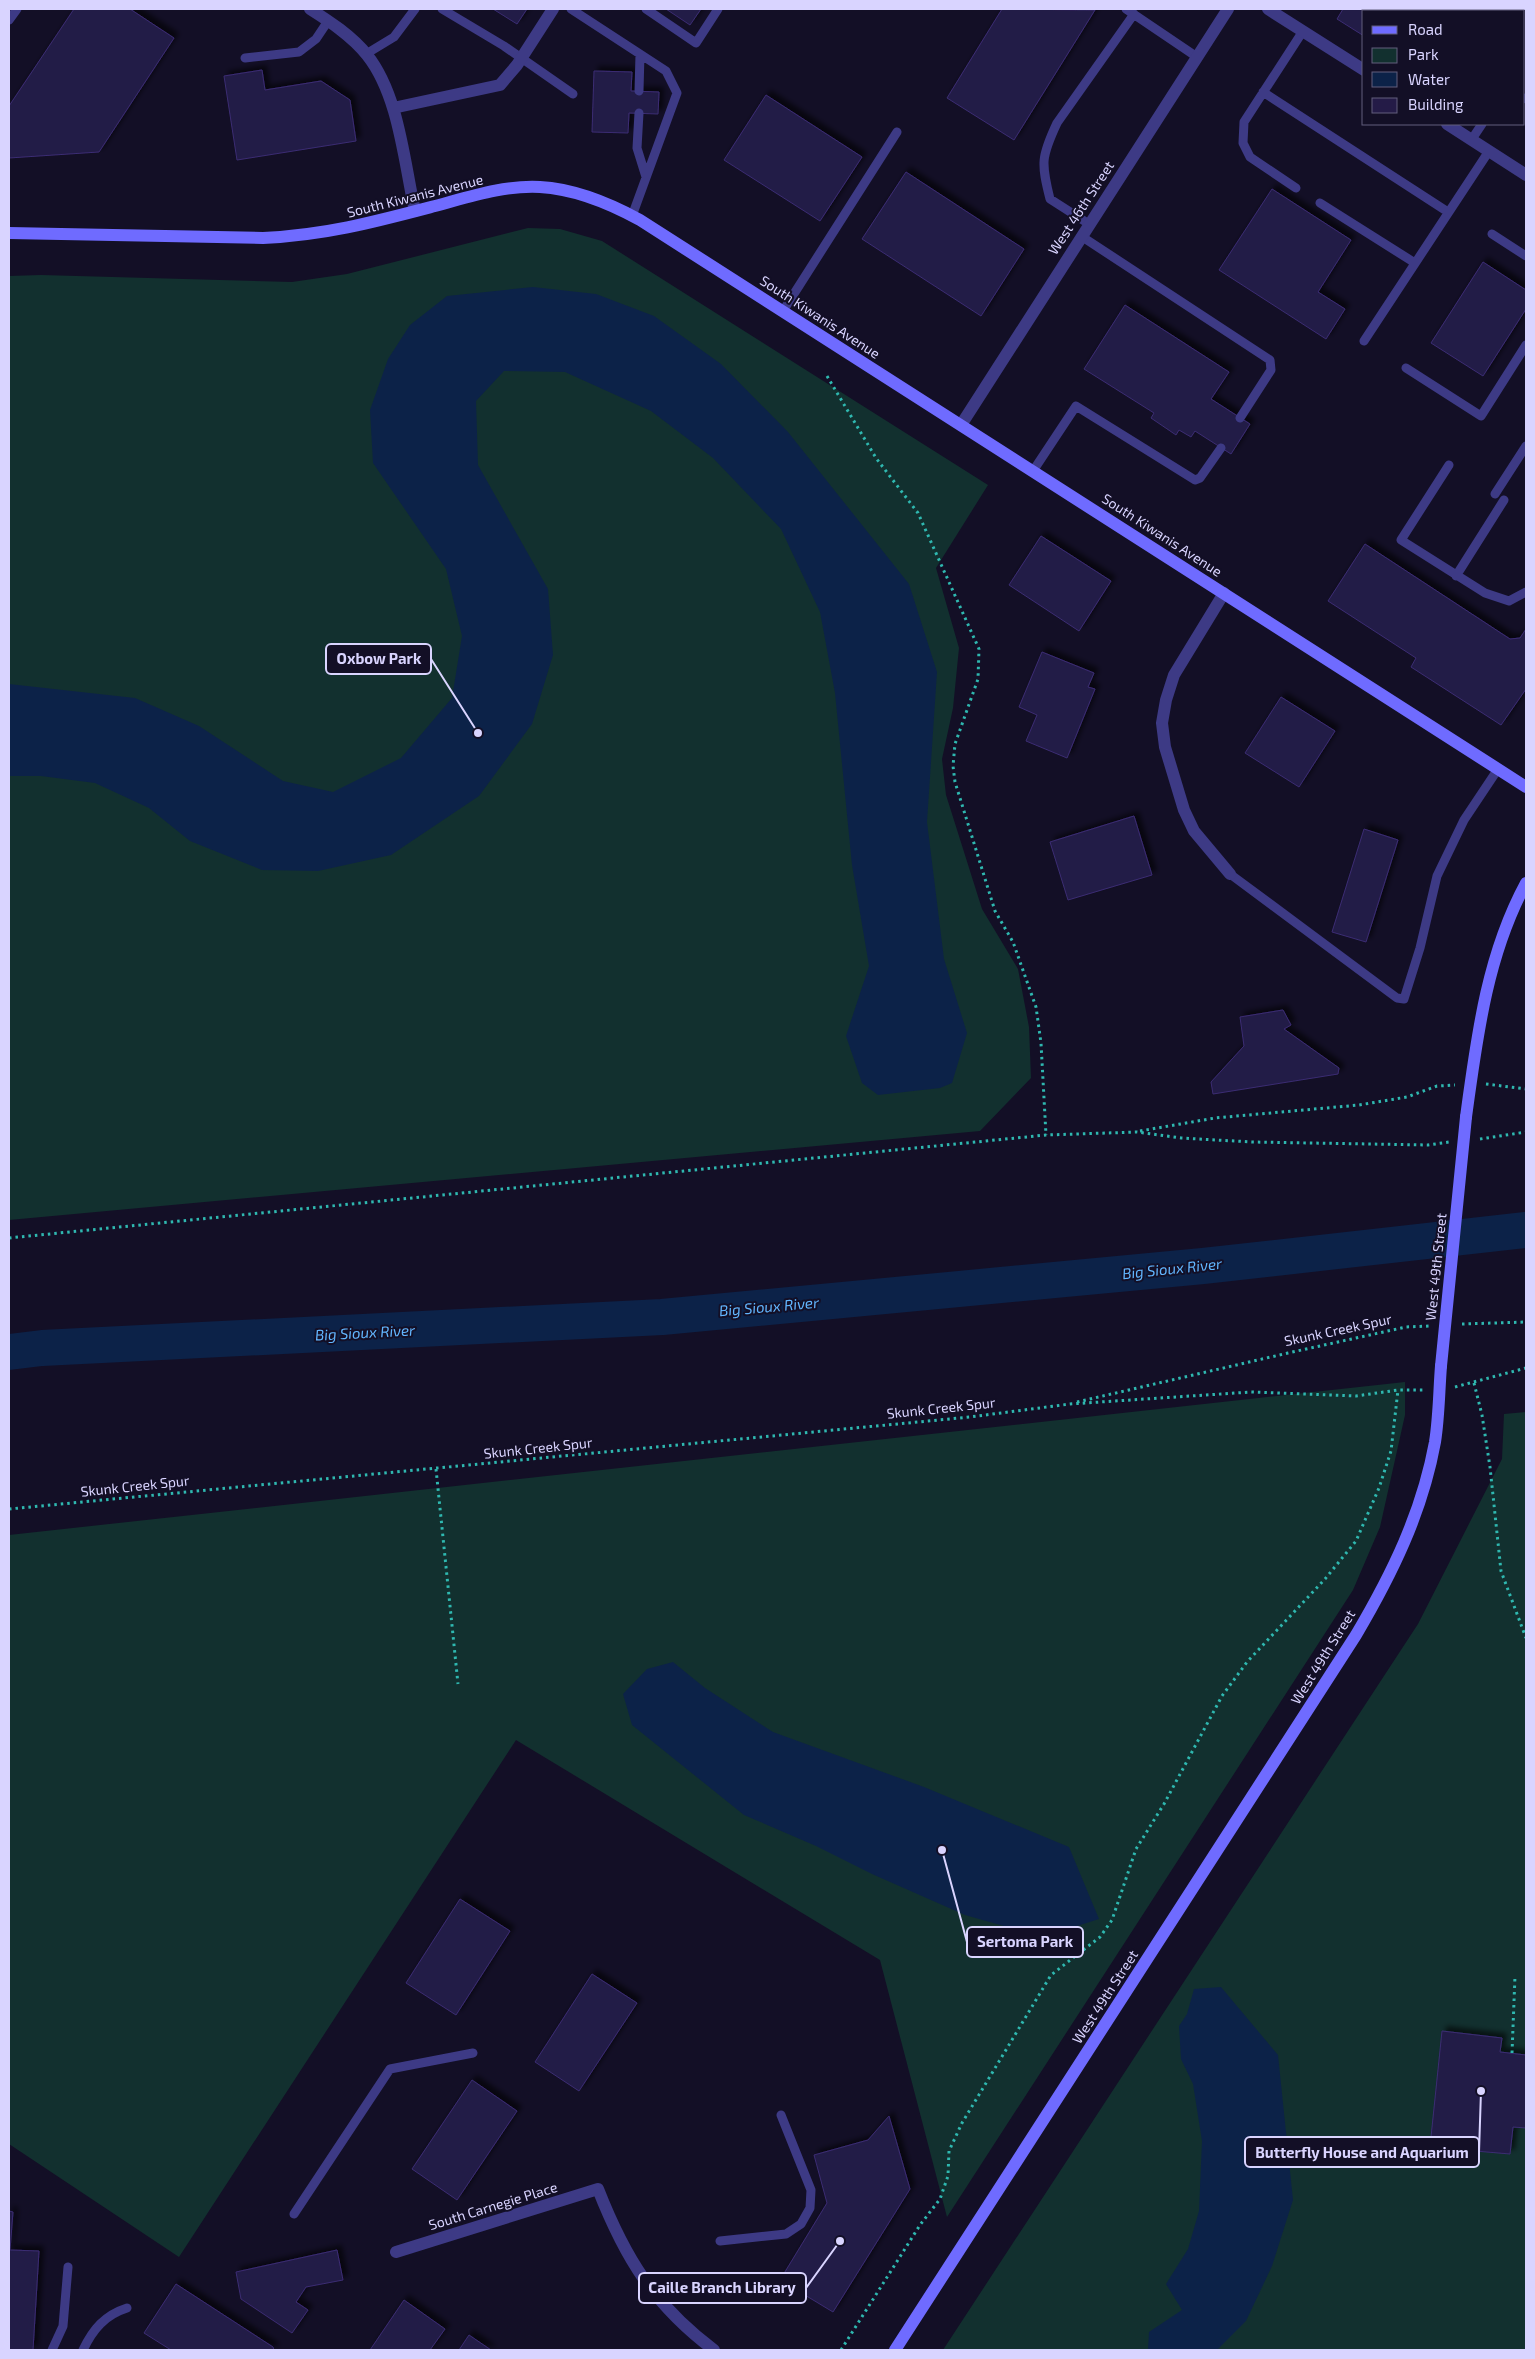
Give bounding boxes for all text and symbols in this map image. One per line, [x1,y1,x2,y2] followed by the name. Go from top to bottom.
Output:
[1362,10,1525,125] legend
[1408,20,1443,38] text: Road
[1408,45,1439,63] text: Park
[1408,70,1450,88] text: Water
[1408,95,1464,113] text: Building
[1044,158,1117,258] street label: West 46th Street
[345,170,485,221] street label: South Kiwanis Avenue
[757,271,883,362] street label: South Kiwanis Avenue
[1099,489,1225,580] street label: South Kiwanis Avenue
[326,644,431,674] callout: Oxbow Park
[337,649,422,667] text: Oxbow Park
[1421,1212,1450,1322] street label: West 49th Street
[1121,1254,1224,1282] water label: Big Sioux River
[718,1293,821,1319] water label: Big Sioux River
[1283,1310,1394,1349] street label: Skunk Creek Spur
[314,1320,416,1344] water label: Big Sioux River
[886,1393,997,1422] street label: Skunk Creek Spur
[483,1433,594,1462] street label: Skunk Creek Spur
[80,1471,191,1500] street label: Skunk Creek Spur
[1287,1606,1358,1707] street label: West 49th Street
[967,1927,1083,1957] callout: Sertoma Park
[977,1932,1074,1950] text: Sertoma Park
[1068,1947,1141,2047] street label: West 49th Street
[1245,2137,1479,2167] callout: Butterfly House and Aquarium
[1255,2143,1469,2162] text: Butterfly House and Aquarium
[426,2178,559,2233] street label: South Carnegie Place
[639,2273,806,2303] callout: Caille Branch Library
[648,2278,796,2297] text: Caille Branch Library

